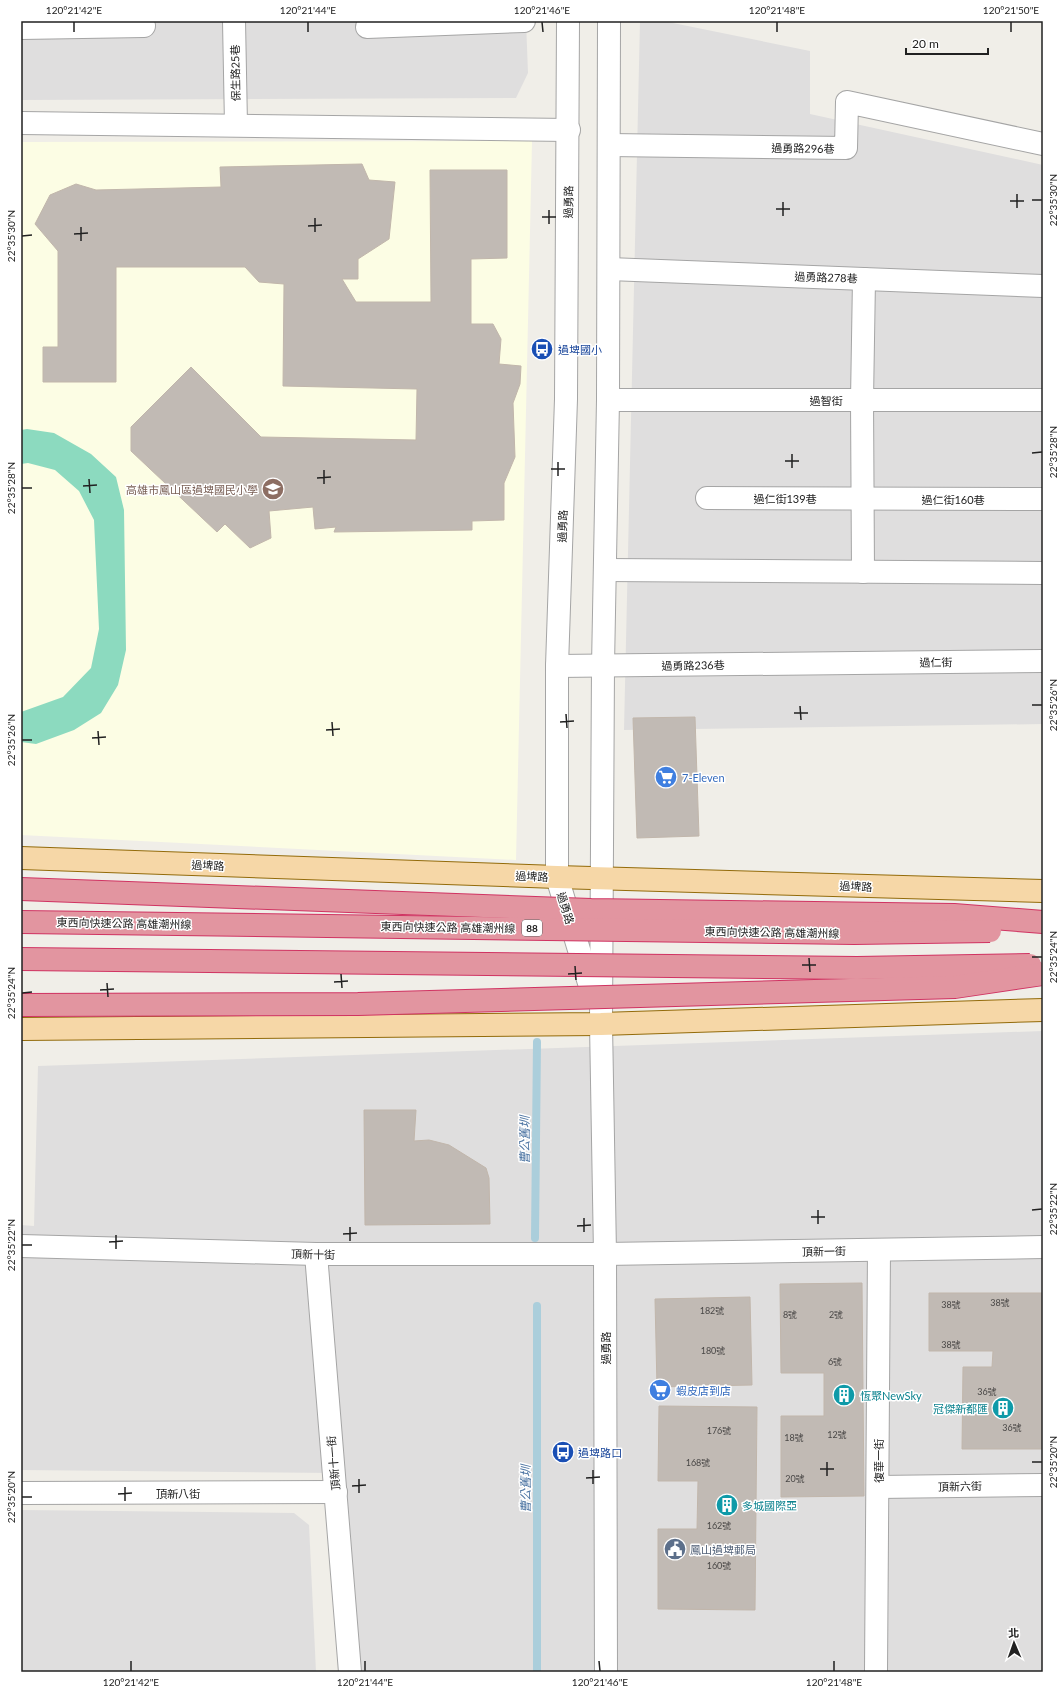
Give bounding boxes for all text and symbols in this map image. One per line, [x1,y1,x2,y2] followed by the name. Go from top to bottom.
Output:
[46,4,102,16] text: 120°21'42"E
[280,4,336,16] text: 120°21'44"E
[514,4,570,16] text: 120°21'46"E
[749,4,805,16] text: 120°21'48"E
[983,4,1039,16] text: 120°21'50"E
[906,30,988,56] scale bar
[912,36,939,51] text: 20 m
[228,45,242,101] street label: 保生路25巷
[771,141,835,155] street label: 過勇路296巷
[1047,174,1059,226] text: 22°35'30"N
[561,185,575,219] street label: 過勇路
[5,210,17,262] text: 22°35'30"N
[794,269,858,285] street label: 過勇路278巷
[529,336,555,362] bus stop icon: 過埤國小
[558,343,602,356] place label: 過埤國小
[810,394,843,407] street label: 過智街
[1047,426,1059,478] text: 22°35'28"N
[5,462,17,514] text: 22°35'28"N
[260,476,286,502] school or university icon: 高雄市鳳山區過埤國民小學
[126,483,258,496] place label: 高雄市鳳山區過埤國民小學
[753,492,817,505] street label: 過仁街139巷
[921,493,985,506] street label: 過仁街160巷
[555,509,569,543] street label: 過勇路
[919,655,953,669] street label: 過仁街
[661,658,725,672] street label: 過勇路236巷
[1047,679,1059,731] text: 22°35'26"N
[5,714,17,766] text: 22°35'26"N
[653,764,679,790] supermarket icon: 7-Eleven
[682,771,725,784] place label: 7-Eleven
[191,858,225,872] street label: 過埤路
[515,869,549,883] street label: 過埤路
[839,879,873,893] street label: 過埤路
[555,890,577,926] street label: 過勇路
[56,915,192,931] street label: 東西向快速公路 高雄潮州線
[380,919,516,935] street label: 東西向快速公路 高雄潮州線
[522,920,542,936] road number: 88
[704,924,840,940] street label: 東西向快速公路 高雄潮州線
[1047,931,1059,983] text: 22°35'24"N
[5,967,17,1019] text: 22°35'24"N
[517,1114,532,1164] water label: 曹公舊圳
[1047,1183,1059,1235] text: 22°35'22"N
[5,1219,17,1271] text: 22°35'22"N
[802,1244,846,1258] street label: 頂新一街
[291,1247,335,1261] street label: 頂新十街
[990,1297,1010,1308] house number: 38號
[941,1299,961,1310] house number: 38號
[700,1305,724,1316] house number: 182號
[783,1309,797,1320] house number: 8號
[829,1309,843,1320] house number: 2號
[599,1332,612,1365] street label: 過勇路
[941,1339,961,1350] house number: 38號
[701,1345,725,1356] house number: 180號
[828,1356,842,1367] house number: 6號
[647,1377,673,1403] supermarket icon: 蝦皮店到店
[831,1382,857,1408] building icon: 恆聚NewSky
[676,1384,731,1397] place label: 蝦皮店到店
[977,1386,997,1397] house number: 36號
[860,1389,922,1402] place label: 恆聚NewSky
[990,1395,1016,1421] building icon: 冠傑新都匯
[933,1402,988,1415] place label: 冠傑新都匯
[1002,1422,1022,1433] house number: 36號
[707,1425,731,1436] house number: 176號
[827,1429,847,1440] house number: 12號
[784,1432,804,1443] house number: 18號
[324,1435,342,1491] street label: 頂新十一街
[1047,1436,1059,1488] text: 22°35'20"N
[550,1439,576,1465] bus stop icon: 過埤路口
[872,1439,885,1483] street label: 復華一街
[578,1446,622,1459] place label: 過埤路口
[686,1457,710,1468] house number: 168號
[518,1463,533,1513] water label: 曹公舊圳
[5,1471,17,1523] text: 22°35'20"N
[785,1473,805,1484] house number: 20號
[938,1479,982,1493] street label: 頂新六街
[156,1487,200,1500] street label: 頂新八街
[714,1492,740,1518] building icon: 多城國際亞
[742,1499,797,1512] place label: 多城國際亞
[707,1520,731,1531] house number: 162號
[662,1536,688,1562] public building icon: 鳳山過埤郵局
[690,1543,756,1556] place label: 鳳山過埤郵局
[707,1560,731,1571] house number: 160號
[994,1623,1034,1663] north arrow
[1008,1626,1019,1639] text: 北
[103,1676,159,1688] text: 120°21'42"E
[337,1676,393,1688] text: 120°21'44"E
[572,1676,628,1688] text: 120°21'46"E
[806,1676,862,1688] text: 120°21'48"E

